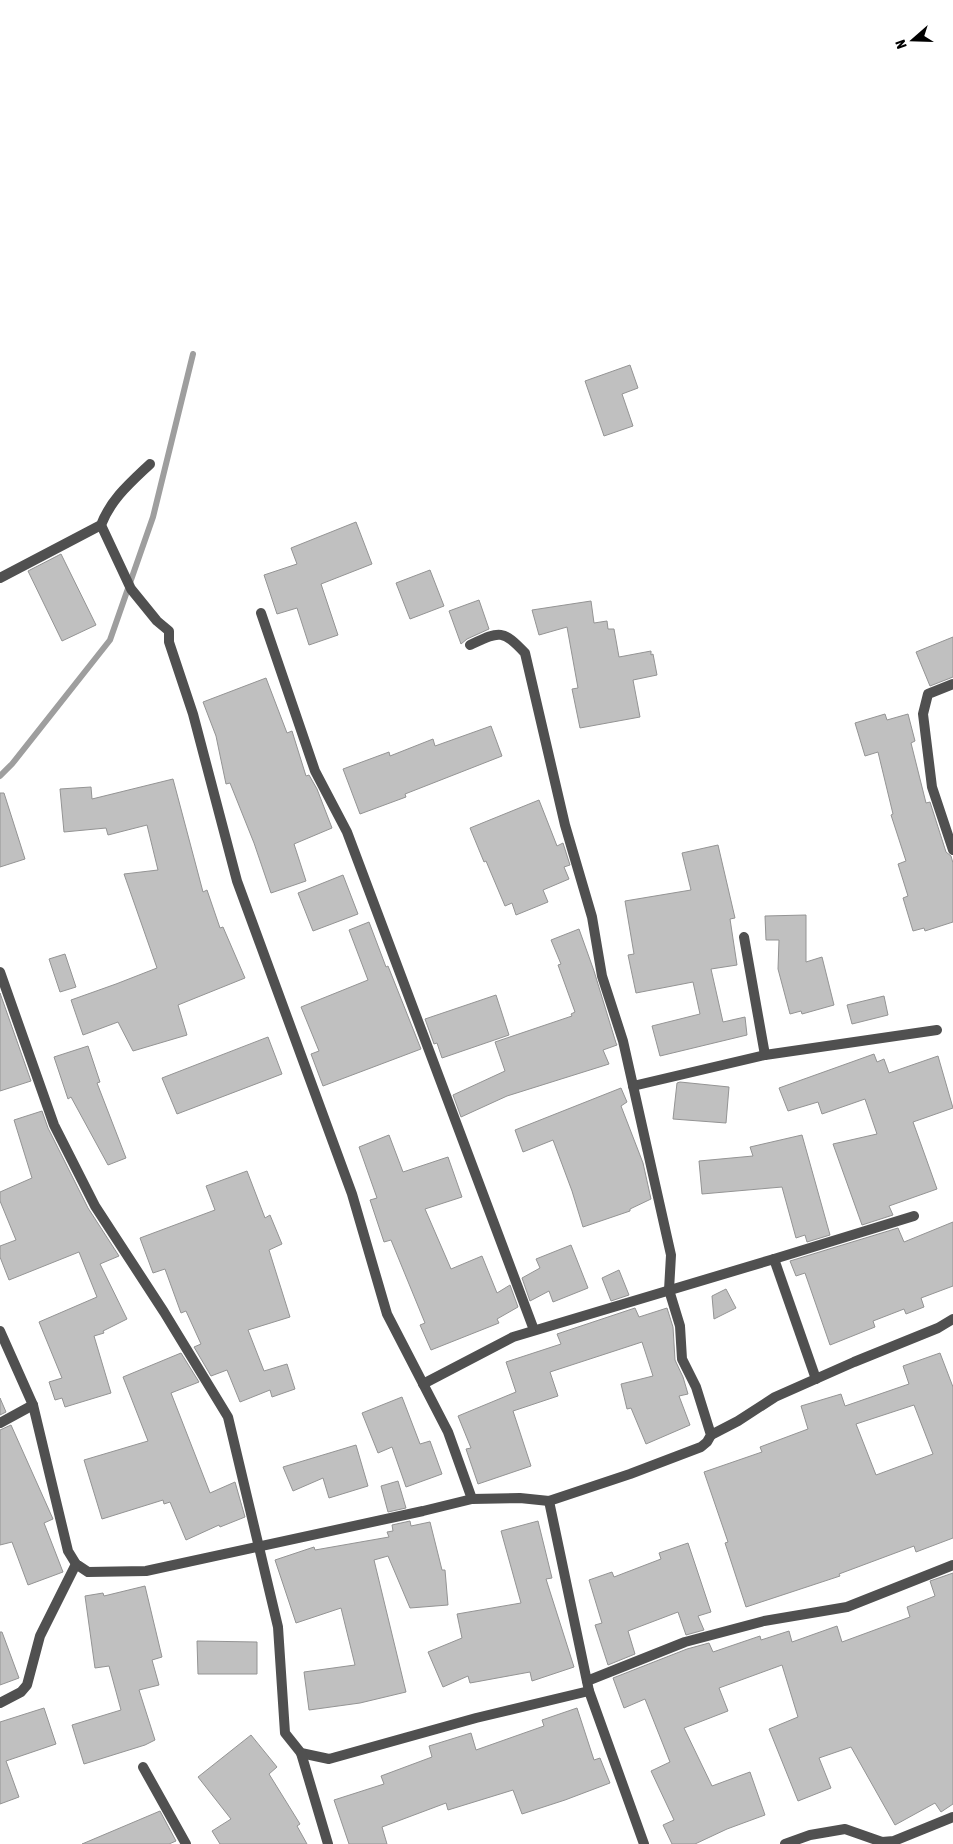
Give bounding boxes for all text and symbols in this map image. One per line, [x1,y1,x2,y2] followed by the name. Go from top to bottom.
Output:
[888,15,938,65] north arrow
[892,38,910,51] text: N

